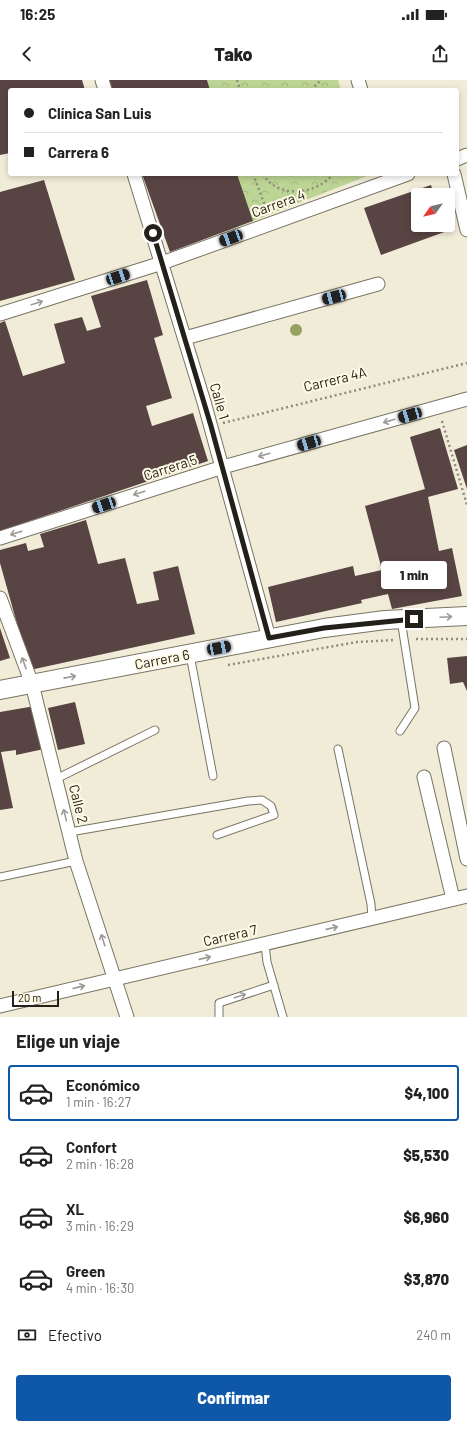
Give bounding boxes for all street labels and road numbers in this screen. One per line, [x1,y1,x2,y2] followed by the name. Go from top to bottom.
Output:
[249,185,307,221] street label: Carrera 4
[302,363,369,395] street label: Carrera 4A
[207,381,233,421] street label: Calle 1
[141,450,199,484] street label: Carrera 5
[133,645,191,673] street label: Carrera 6
[66,783,92,825] street label: Calle 2
[201,920,259,949] street label: Carrera 7

